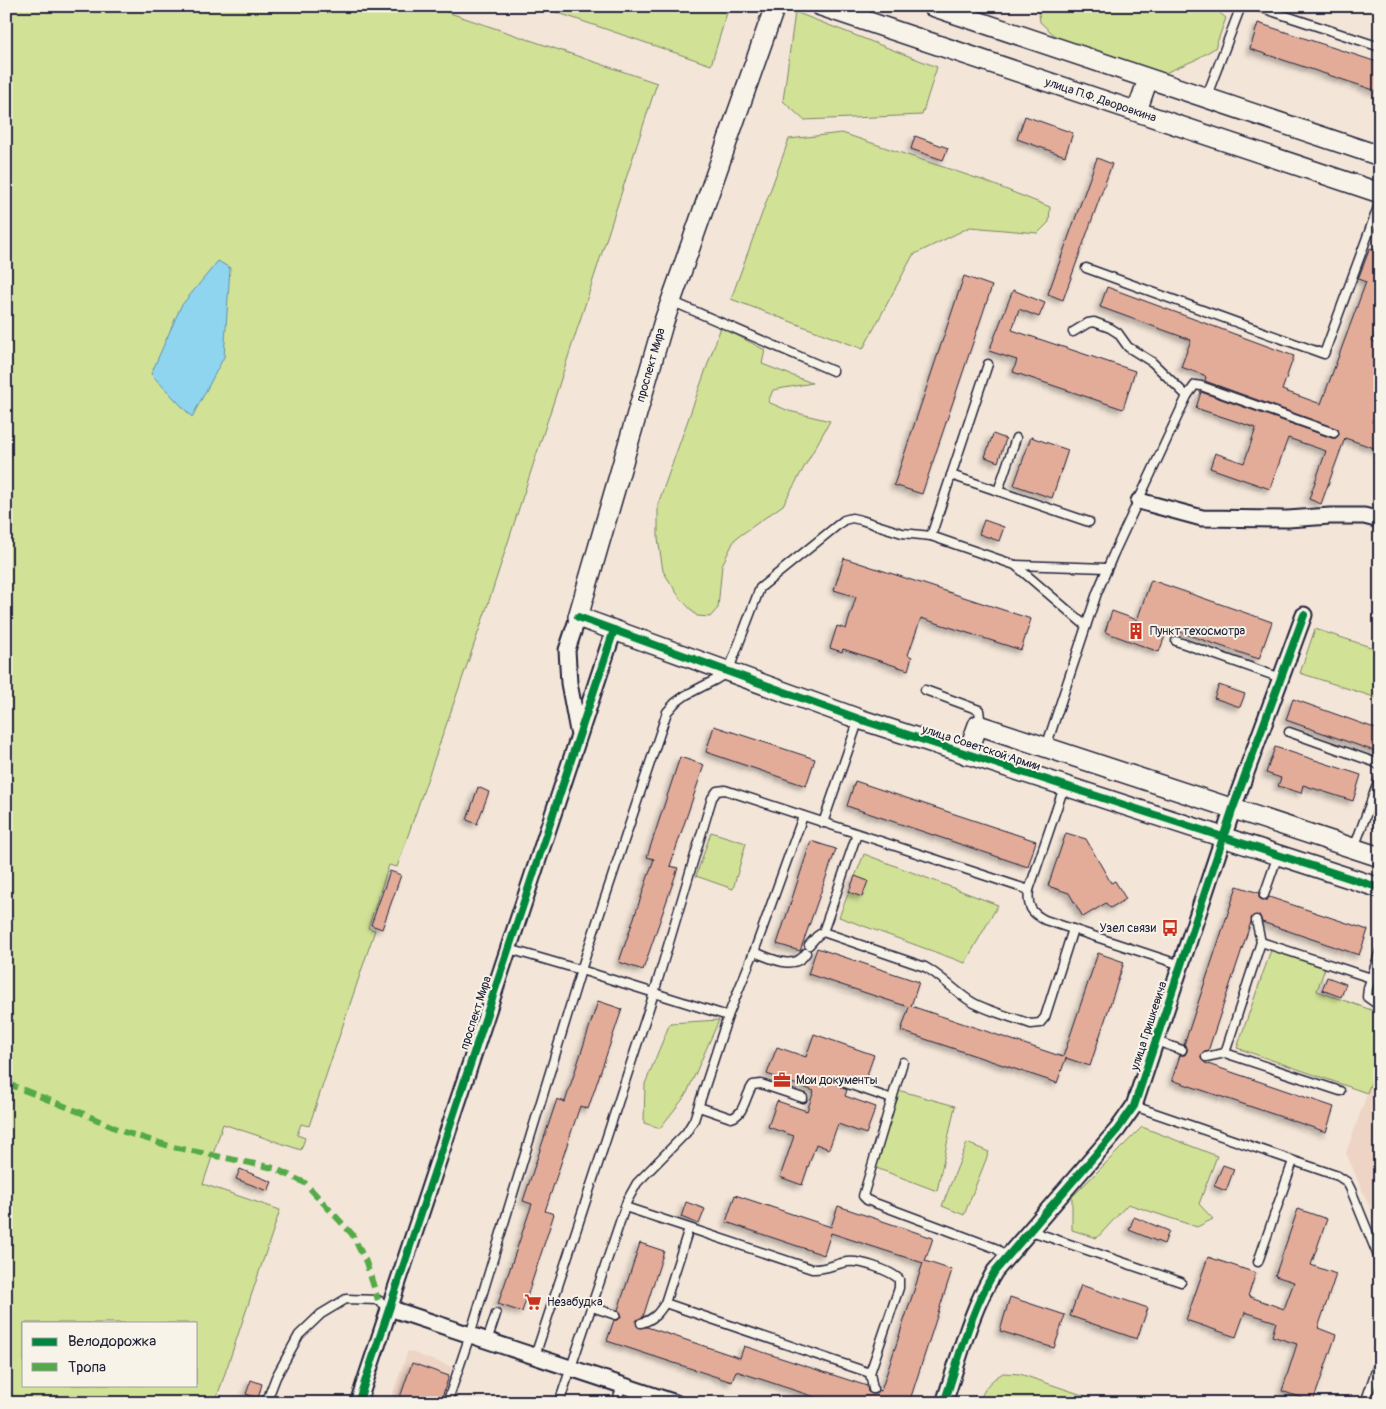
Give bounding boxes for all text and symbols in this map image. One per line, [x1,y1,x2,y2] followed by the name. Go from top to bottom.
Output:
[1042,74,1159,125] street label: улица П.Ф. Дворовкина
[633,326,669,404] street label: проспект Мира
[1126,621,1146,641] building icon: Пункт техосмотра
[1150,624,1246,639] place label: Пункт техосмотра
[919,722,1043,774] street label: улица Советской Армии
[1160,918,1180,938] bus stop icon: Узел связи
[1099,921,1157,936] place label: Узел связи
[457,974,495,1052] street label: проспект Мира
[1127,979,1171,1073] street label: улица Гришкевича
[772,1070,792,1090] office icon: Мои документы
[796,1073,878,1088] place label: Мои документы
[523,1292,543,1312] supermarket icon: Незабудка
[547,1295,603,1310] place label: Незабудка
[22,1322,198,1386] legend
[68,1332,156,1351] text: Велодорожка
[68,1358,106,1377] text: Тропа

